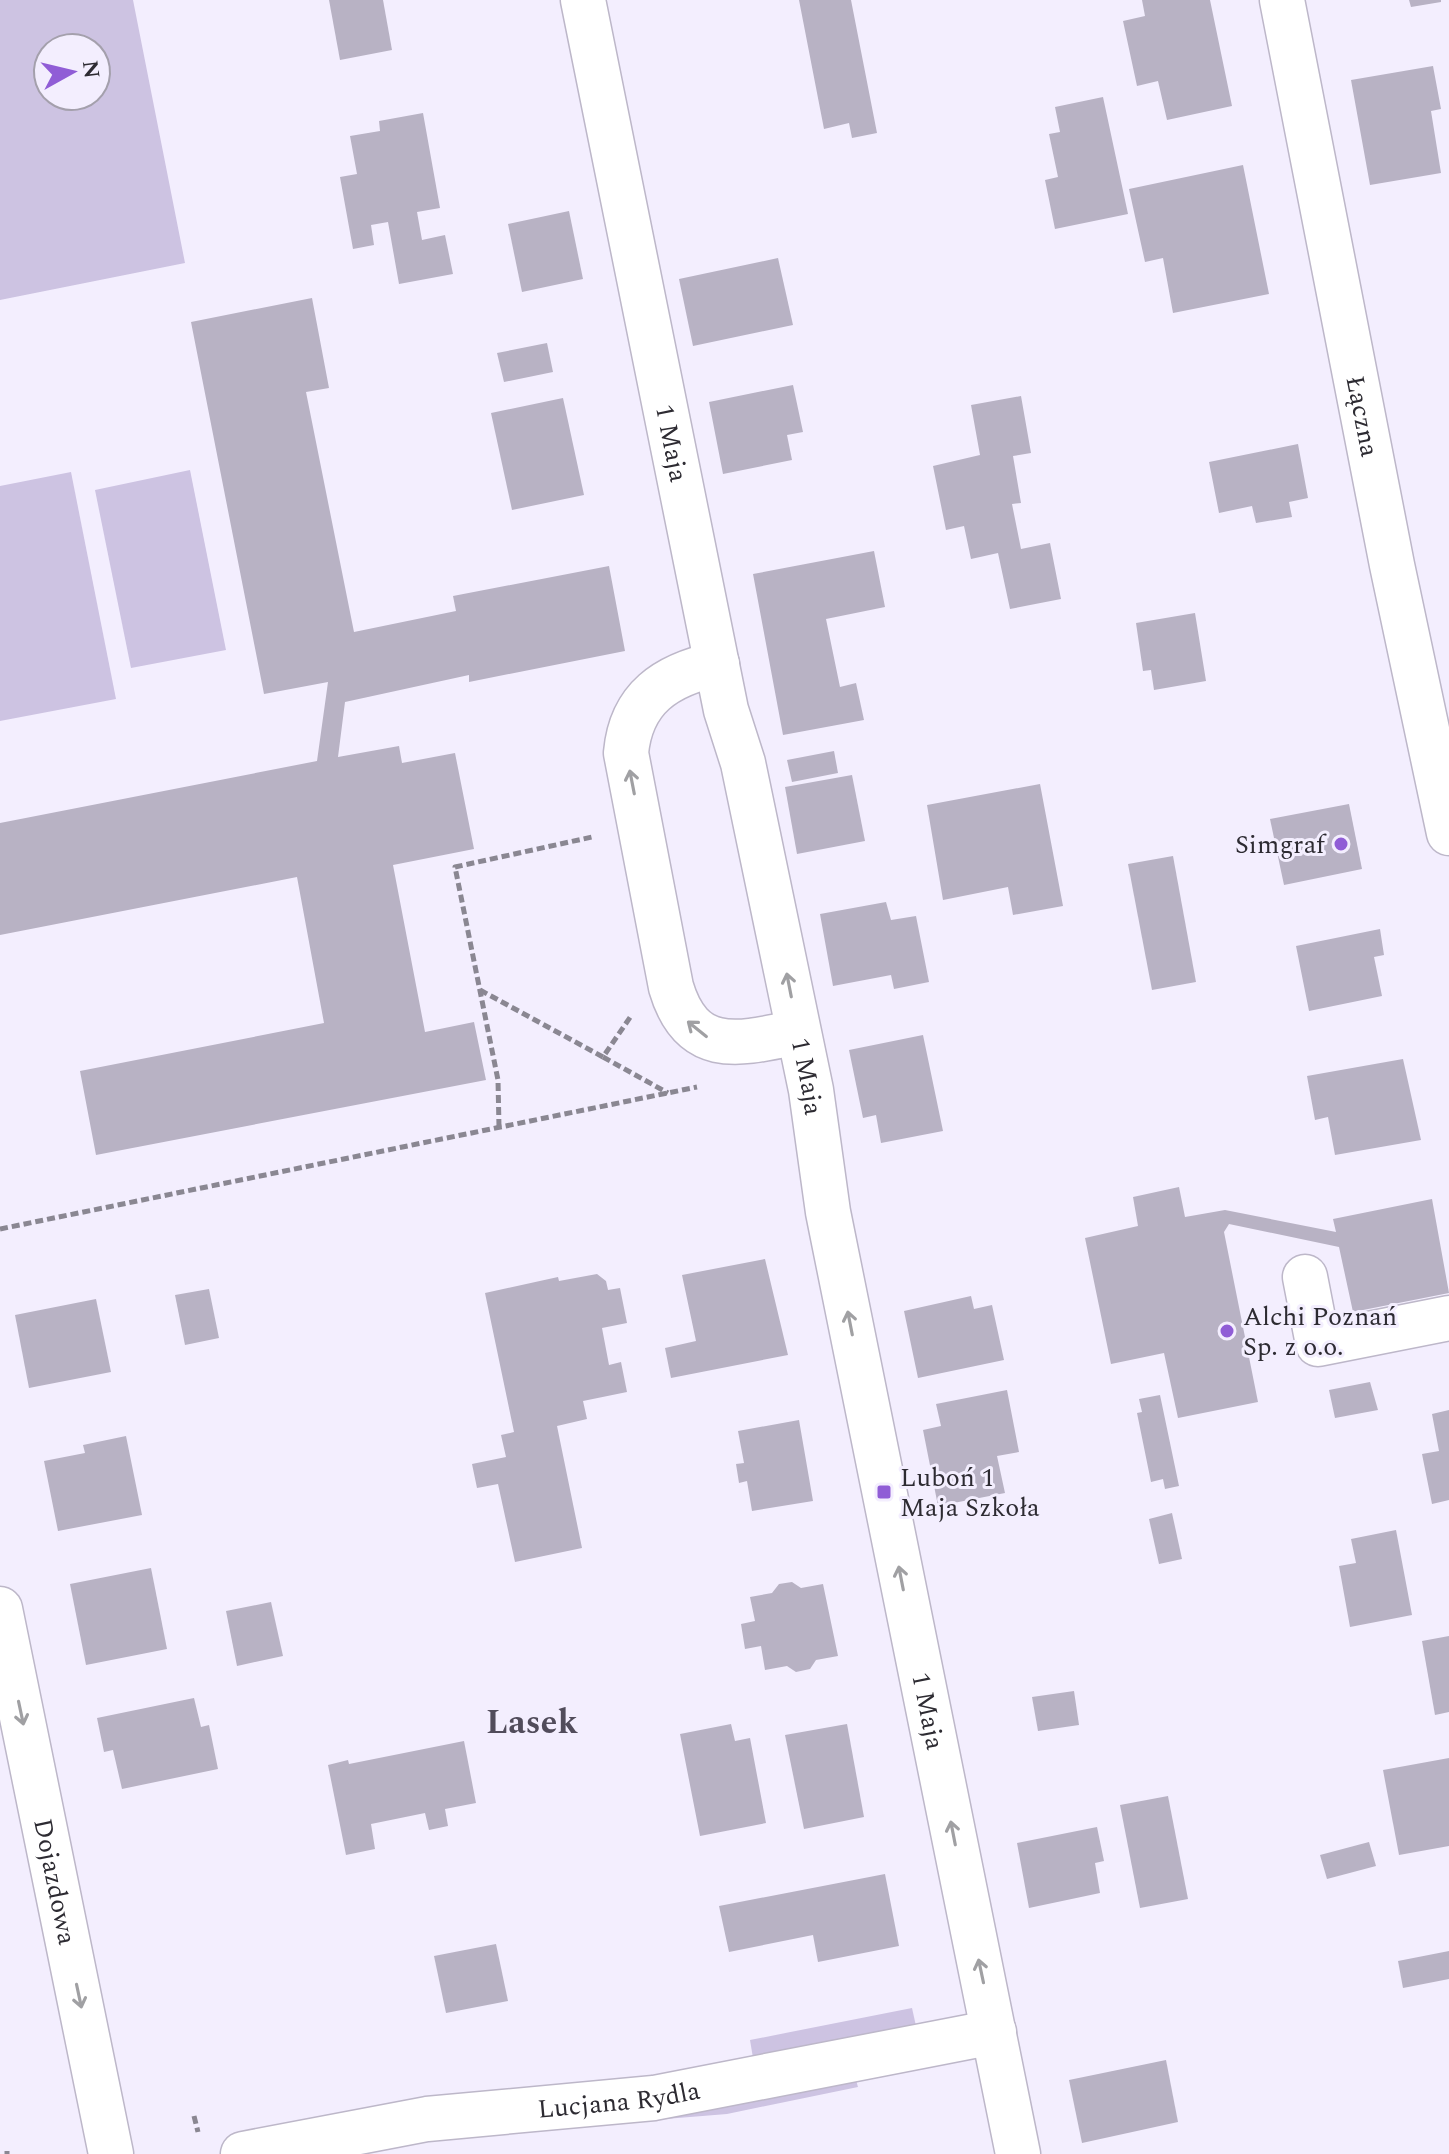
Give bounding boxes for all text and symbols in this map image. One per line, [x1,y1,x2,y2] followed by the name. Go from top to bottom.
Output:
[32,32,112,112] north arrow
[73,58,108,81] text: N
[1335,372,1390,461] street label: Łączna
[644,401,699,486] street label: 1 Maja
[623,770,638,795] one-way arrow
[1235,825,1327,865] place label: Simgraf
[1332,835,1350,853] marker: Simgraf
[780,973,795,998] one-way arrow
[688,1020,708,1038] one-way arrow
[780,1034,833,1118] street label: 1 Maja
[1243,1297,1397,1367] place label: Alchi Poznań Sp. z o.o.
[842,1311,857,1336] one-way arrow
[1218,1322,1236,1340] marker: Alchi Poznań Sp. z o.o.
[900,1458,1040,1528] place label: Luboń 1 Maja Szkoła
[875,1483,893,1501] marker: Luboń 1 Maja Szkoła
[893,1566,908,1591] one-way arrow
[900,1669,955,1754] street label: 1 Maja
[486,1697,578,1749] district label: Lasek
[14,1700,29,1726] one-way arrow
[22,1815,87,1949] street label: Dojazdowa
[945,1821,960,1846] one-way arrow
[973,1959,988,1984] one-way arrow
[72,1982,87,2008] one-way arrow
[536,2070,704,2130] street label: Lucjana Rydla

